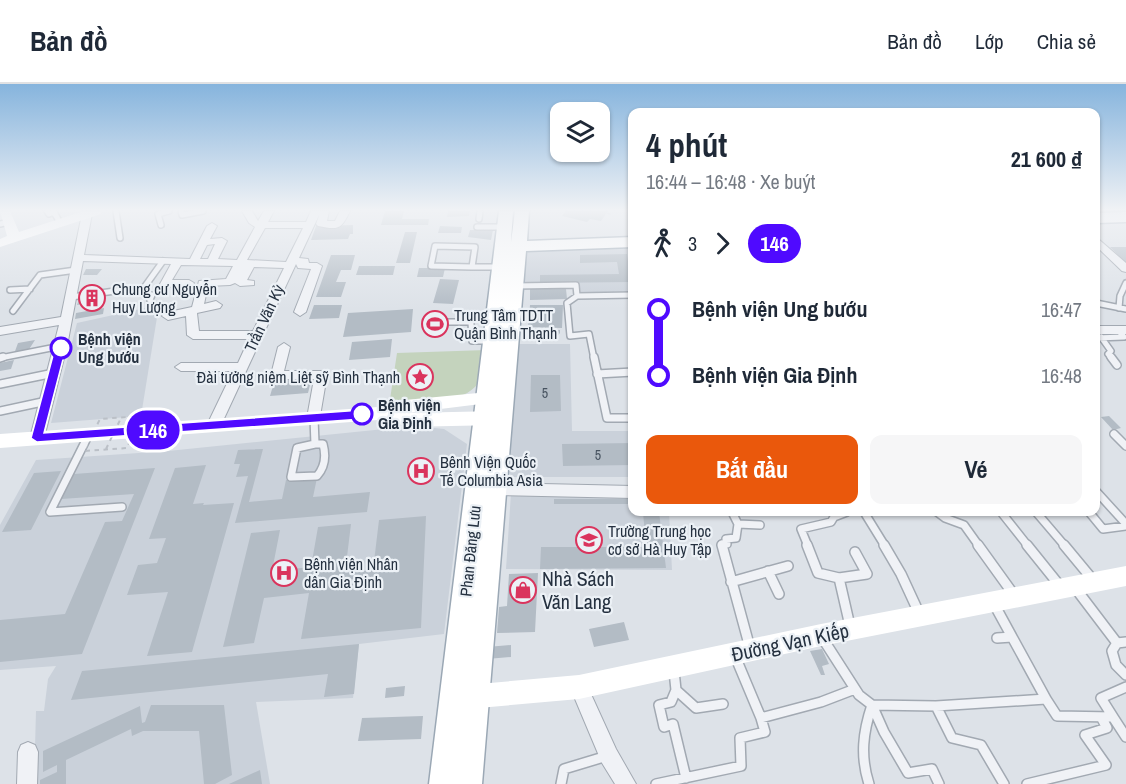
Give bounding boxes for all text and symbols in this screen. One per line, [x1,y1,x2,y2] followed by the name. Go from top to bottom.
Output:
[30,22,108,60] text: Bản đồ
[887,27,942,56] text: Bản đồ
[975,27,1004,56] text: Lớp
[1037,27,1096,56] text: Chia sẻ
[550,102,610,162] map controls
[550,102,610,162] button: layers
[646,123,727,167] text: 4 phút
[1011,144,1082,174] text: 21 600 ₫
[646,168,815,195] text: 16:44 – 16:48 · Xe buýt
[646,227,679,260] icon: walk
[706,227,739,260] icon: forward
[760,229,789,258] text: 146
[688,230,697,257] text: 3
[112,278,217,318] place label: Chung cư Nguyễn Huy Lượng
[239,281,289,355] street label: Trần Văn Kỷ
[77,283,107,313] building icon: Chung cư Nguyễn Huy Lượng
[692,294,867,324] text: Bệnh viện Ung bướu
[1041,296,1082,323] text: 16:47
[454,304,557,344] place label: Trung Tâm TDTT Quận Bình Thạnh
[420,309,450,339] sports icon: Trung Tâm TDTT Quận Bình Thạnh
[78,328,141,368] place label: Bệnh viện Ung bướu
[50,337,72,359] marker: Bệnh viện Ung bướu
[692,360,857,390] text: Bệnh viện Gia Định
[405,362,435,392] place icon: Đài tưởng niệm Liệt sỹ Bình Thạnh
[1041,362,1082,389] text: 16:48
[197,366,400,388] place label: Đài tưởng niệm Liệt sỹ Bình Thạnh
[542,384,548,402] house number: 5
[378,394,441,434] place label: Bệnh viện Gia Định
[351,403,373,425] marker: Bệnh viện Gia Định
[118,410,188,450] line badge: 146
[139,416,167,445] text: 146
[646,435,858,504] button: Bắt đầu
[870,435,1082,504] button: Vé
[595,446,601,464] house number: 5
[440,451,544,491] place label: Bệnh Viện Quốc Tế Columbia Asia
[406,456,436,486] hospital icon: Bệnh Viện Quốc Tế Columbia Asia
[454,505,486,597] street label: Phan Đăng Lưu
[608,520,712,560] place label: Trường Trung học cơ sở Hà Huy Tập
[574,525,604,555] school or university icon: Trường Trung học cơ sở Hà Huy Tập
[304,553,398,593] place label: Bệnh viện Nhân dân Gia Định
[269,558,299,588] hospital icon: Bệnh viện Nhân dân Gia Định
[542,565,614,615] place label: Nhà Sách Văn Lang
[508,575,538,605] shop icon: Nhà Sách Văn Lang
[729,616,851,668] street label: Đường Vạn Kiếp

